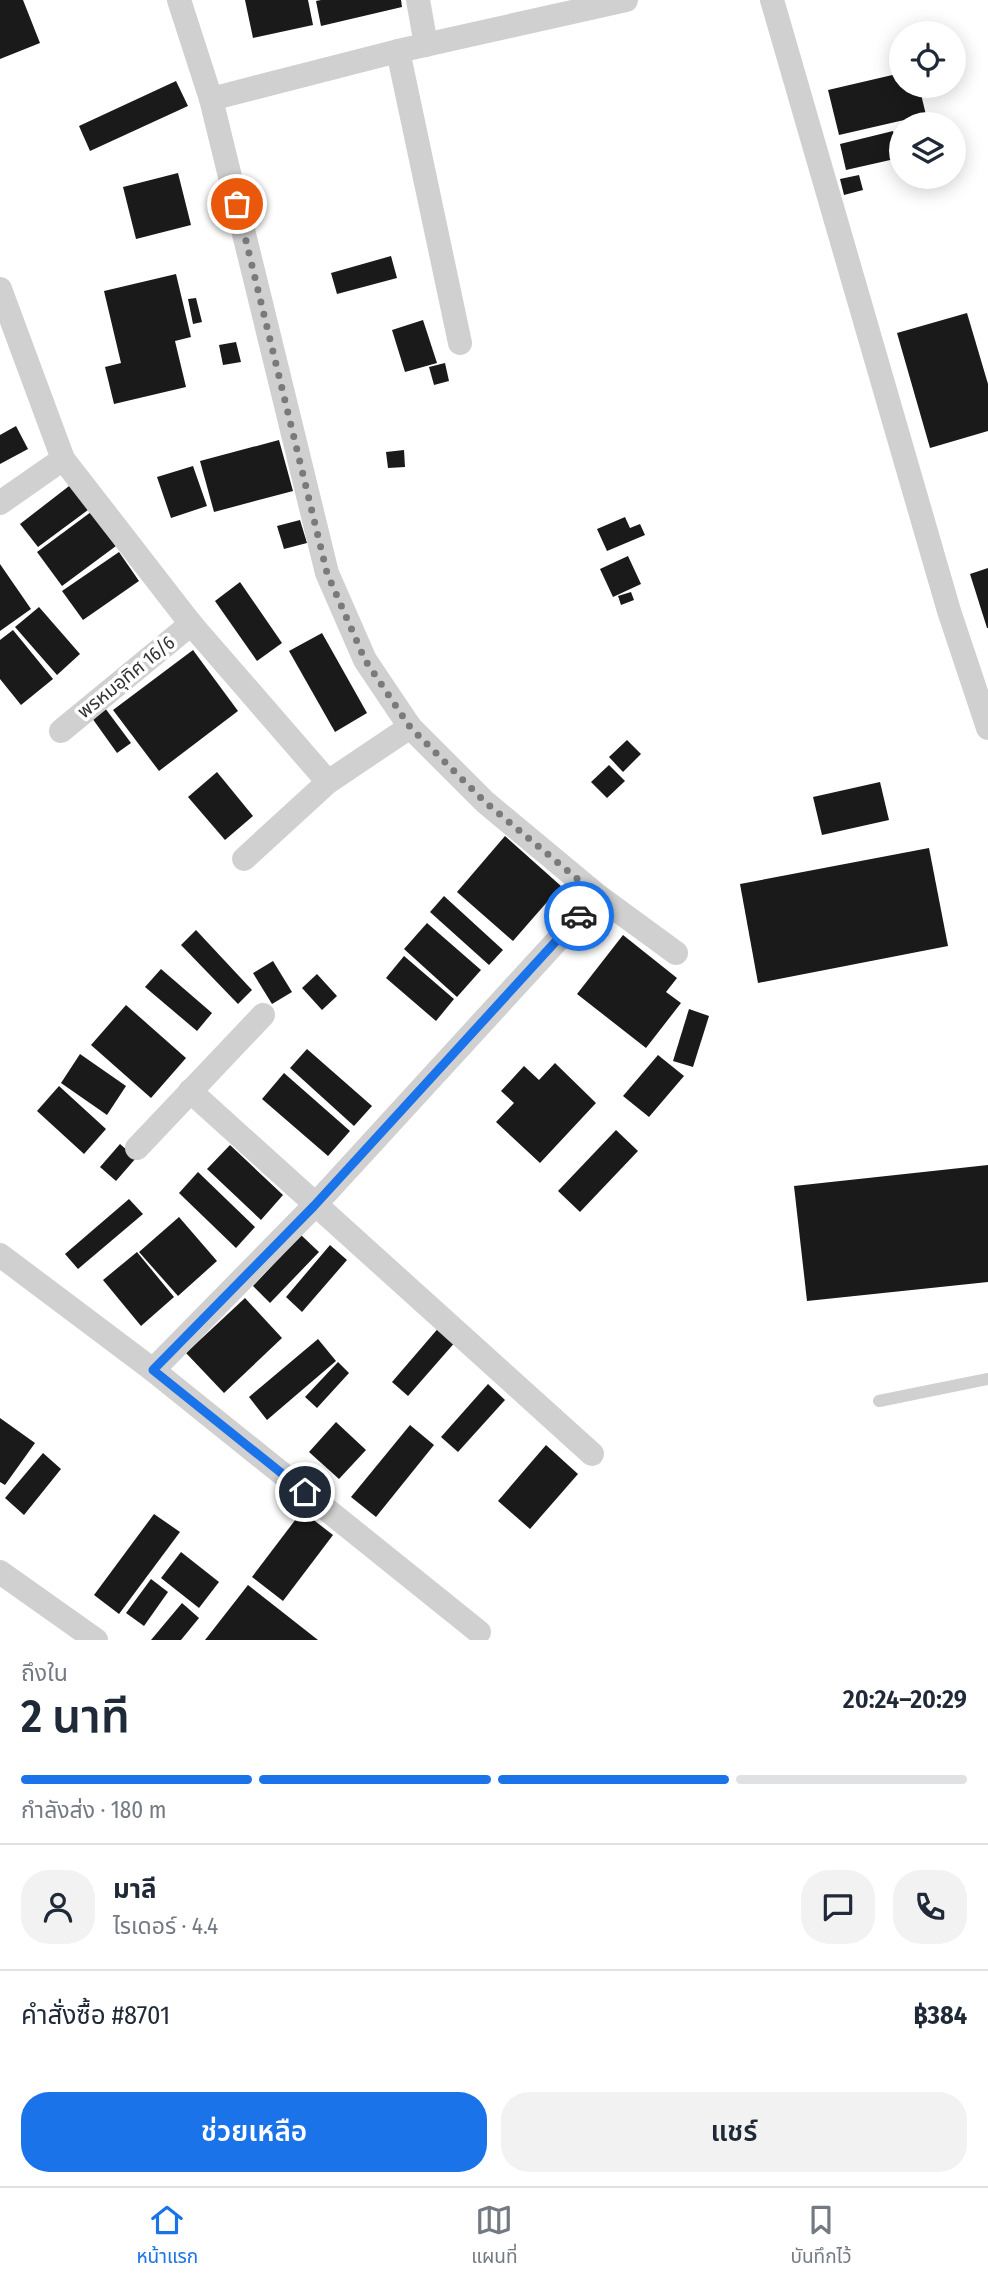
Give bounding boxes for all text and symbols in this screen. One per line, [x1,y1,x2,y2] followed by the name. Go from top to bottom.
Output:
[889,21,966,189] map controls
[889,21,966,98] button: locate
[889,112,966,189] button: layers
[207,174,267,234] pin
[218,185,256,223] icon: bag
[73,631,179,723] street label: พรหมอุทิศ 16/6
[544,881,614,951] courier
[560,897,598,935] icon: car
[275,1462,335,1522] pin
[286,1473,324,1511] icon: home
[21,1659,68,1687] text: ถึงใน
[843,1684,967,1715] text: 20:24–20:29
[21,1689,130,1744] text: 2 นาที
[21,1796,166,1824] text: กำลังส่ง · 180 m
[21,1870,95,1944] button: person
[801,1870,875,1944] button: chat
[893,1870,967,1944] button: phone
[113,1874,157,1905] text: มาลี
[113,1912,218,1940] text: ไรเดอร์ · 4.4
[21,2000,170,2031] text: คำสั่งซื้อ #8701
[913,2000,967,2031] text: ฿384
[21,2092,487,2172] button: ช่วยเหลือ
[501,2092,967,2172] button: แชร์
[136,2201,198,2272] tab: หน้าแรก
[471,2201,518,2272] tab: แผนที่
[790,2201,852,2272] tab: บันทึกไว้

